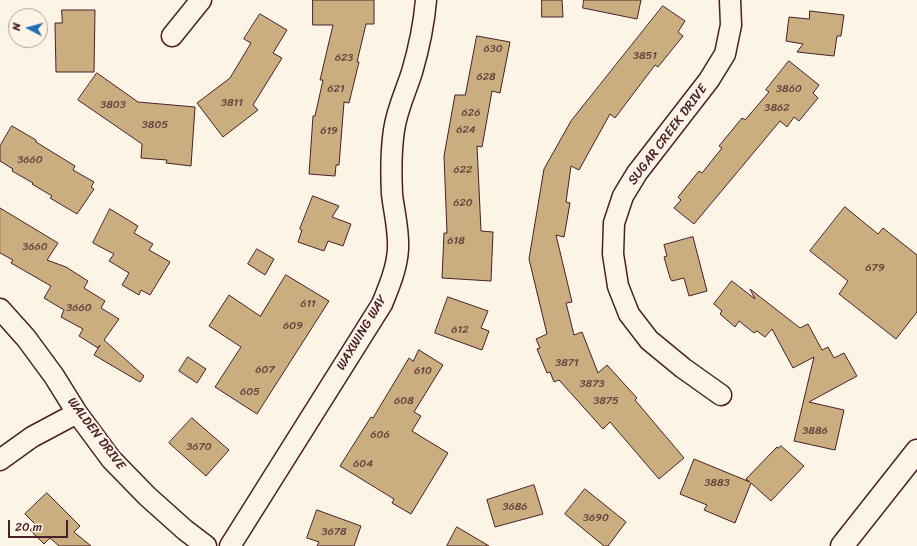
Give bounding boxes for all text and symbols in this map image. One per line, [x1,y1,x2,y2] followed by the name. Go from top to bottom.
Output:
[8,8,48,48] north arrow
[7,22,26,32] text: N
[483,42,503,56] house number: 630
[633,49,657,63] house number: 3851
[335,51,353,65] house number: 623
[476,70,496,84] house number: 628
[327,82,345,96] house number: 621
[625,82,711,188] street label: SUGAR CREEK DRIVE
[776,82,802,96] house number: 3860
[221,96,243,110] house number: 3811
[100,98,126,112] house number: 3803
[764,101,790,115] house number: 3862
[462,106,480,120] house number: 626
[142,118,168,132] house number: 3805
[456,123,476,137] house number: 624
[320,124,338,138] house number: 619
[17,153,43,167] house number: 3660
[454,163,472,177] house number: 622
[453,196,473,210] house number: 620
[447,234,465,248] house number: 618
[22,240,48,254] house number: 3660
[865,261,885,275] house number: 679
[333,293,391,373] street label: WAXWING WAY
[300,297,316,311] house number: 611
[66,301,92,315] house number: 3660
[283,319,303,333] house number: 609
[451,323,469,337] house number: 612
[555,356,579,370] house number: 3871
[255,363,275,377] house number: 607
[414,364,432,378] house number: 610
[580,377,604,391] house number: 3873
[240,385,260,399] house number: 605
[394,394,414,408] house number: 608
[593,394,619,408] house number: 3875
[64,395,128,473] street label: WALDEN DRIVE
[802,424,828,438] house number: 3886
[370,428,390,442] house number: 606
[186,440,212,454] house number: 3670
[353,457,373,471] house number: 604
[704,476,730,490] house number: 3883
[502,500,528,514] house number: 3686
[583,511,609,525] house number: 3690
[10,512,70,538] scale bar
[15,516,42,538] text: 20 m
[321,525,347,539] house number: 3678

